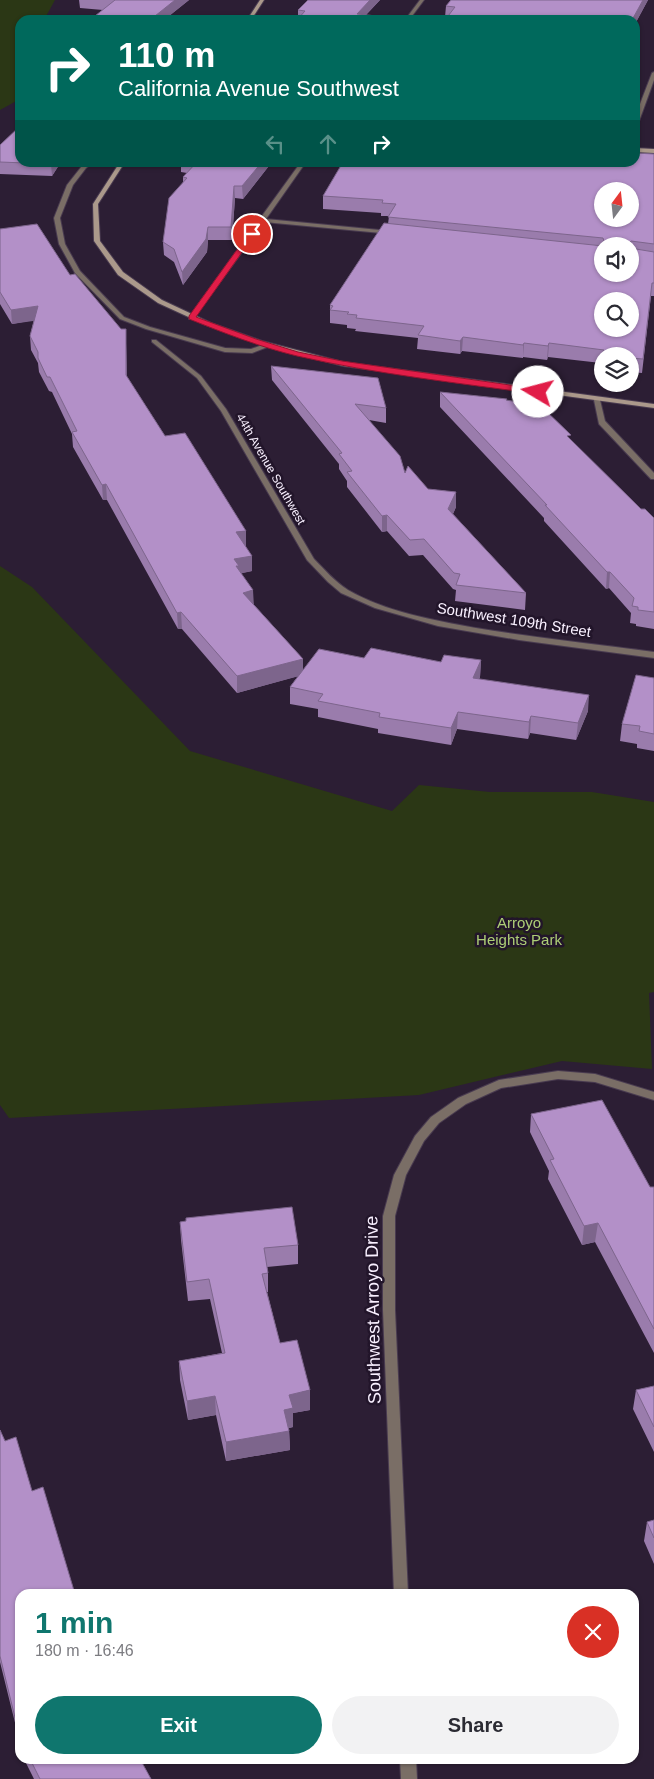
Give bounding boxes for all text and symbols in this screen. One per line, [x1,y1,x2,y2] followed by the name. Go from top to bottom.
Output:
[35,35,100,100] icon: right
[118,35,215,74] text: 110 m
[118,76,399,101] text: California Avenue Southwest
[261,130,289,158] icon: left
[314,130,342,158] icon: ahead
[367,130,395,158] icon: right
[594,182,639,228] north arrow
[594,182,639,392] map controls
[231,213,273,255] pin
[238,220,266,248] icon: arrive
[594,237,639,282] button: sound
[594,292,639,337] button: search
[594,347,639,392] button: layers
[511,365,563,417] position arrow
[233,411,309,528] street label: 44th Avenue Southwest
[436,599,593,640] street label: Southwest 109th Street
[476,914,562,948] park label: Arroyo Heights Park
[361,1216,385,1404] street label: Southwest Arroyo Drive
[35,1606,113,1639] text: 1 min
[567,1606,619,1658] button: close
[35,1642,134,1659] text: 180 m · 16:46
[35,1696,322,1754] button: Exit
[332,1696,619,1754] button: Share

